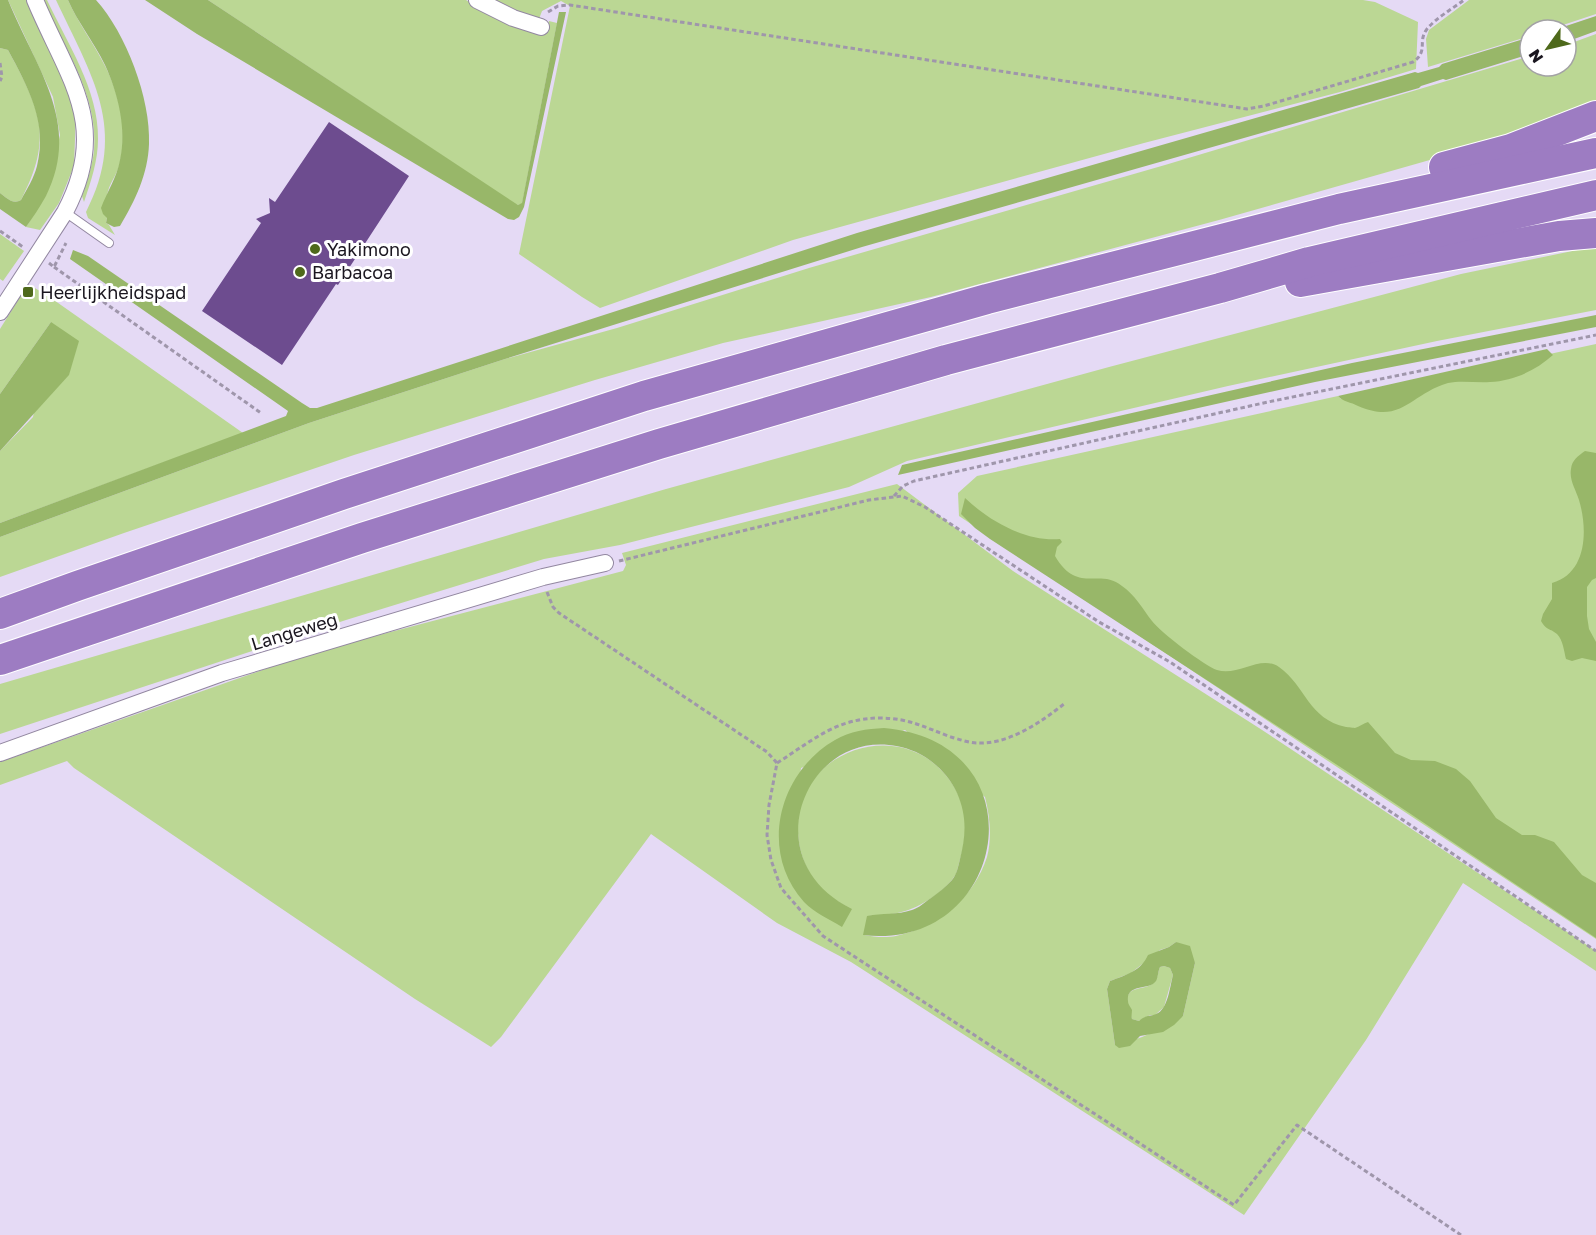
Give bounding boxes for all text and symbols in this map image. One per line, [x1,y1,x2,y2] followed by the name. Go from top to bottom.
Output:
[1518,18,1578,78] north arrow
[1524,46,1547,67] text: N
[327,238,411,260] place label: Yakimono
[308,242,322,256] marker: Yakimono
[312,261,393,283] place label: Barbacoa
[293,265,307,279] marker: Barbacoa
[40,281,186,303] place label: Heerlijkheidspad
[21,285,35,299] marker: Heerlijkheidspad
[248,607,340,655] street label: Langeweg

